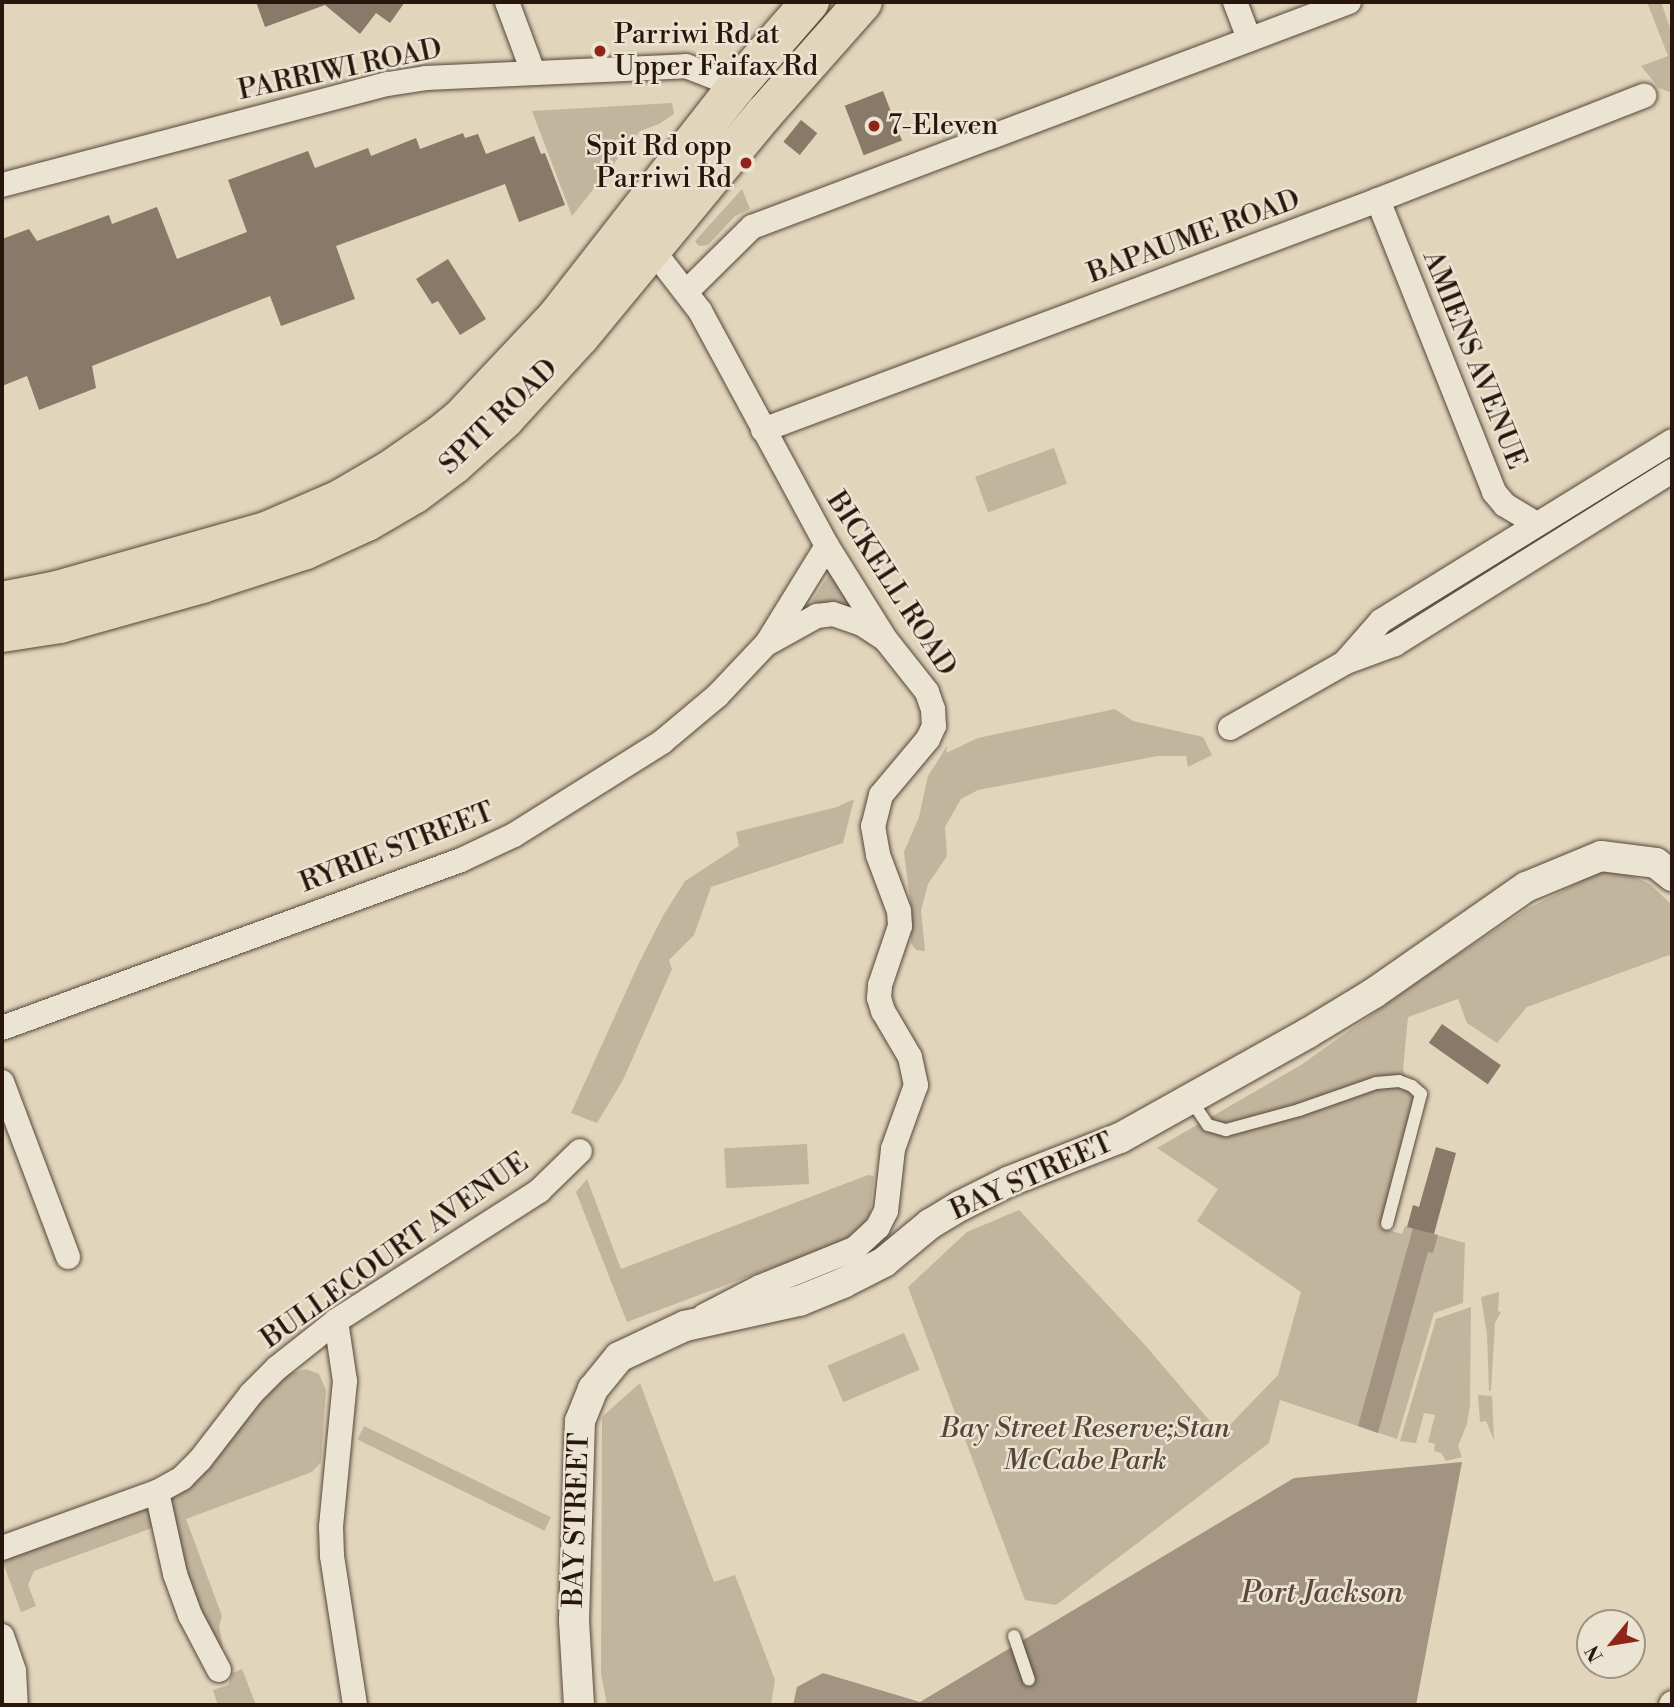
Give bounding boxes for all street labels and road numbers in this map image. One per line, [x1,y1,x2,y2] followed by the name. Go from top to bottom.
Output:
[235,32,445,108] street label: PARRIWI ROAD
[1083,183,1305,291] street label: BAPAUME ROAD
[1415,246,1533,474] street label: AMIENS AVENUE
[433,352,565,482] street label: SPIT ROAD
[819,486,963,682] street label: BICKELL ROAD
[295,796,499,900] street label: RYRIE STREET
[945,1126,1119,1228] street label: BAY STREET
[255,1146,535,1356] street label: BULLECOURT AVENUE
[557,1432,597,1608] street label: BAY STREET

